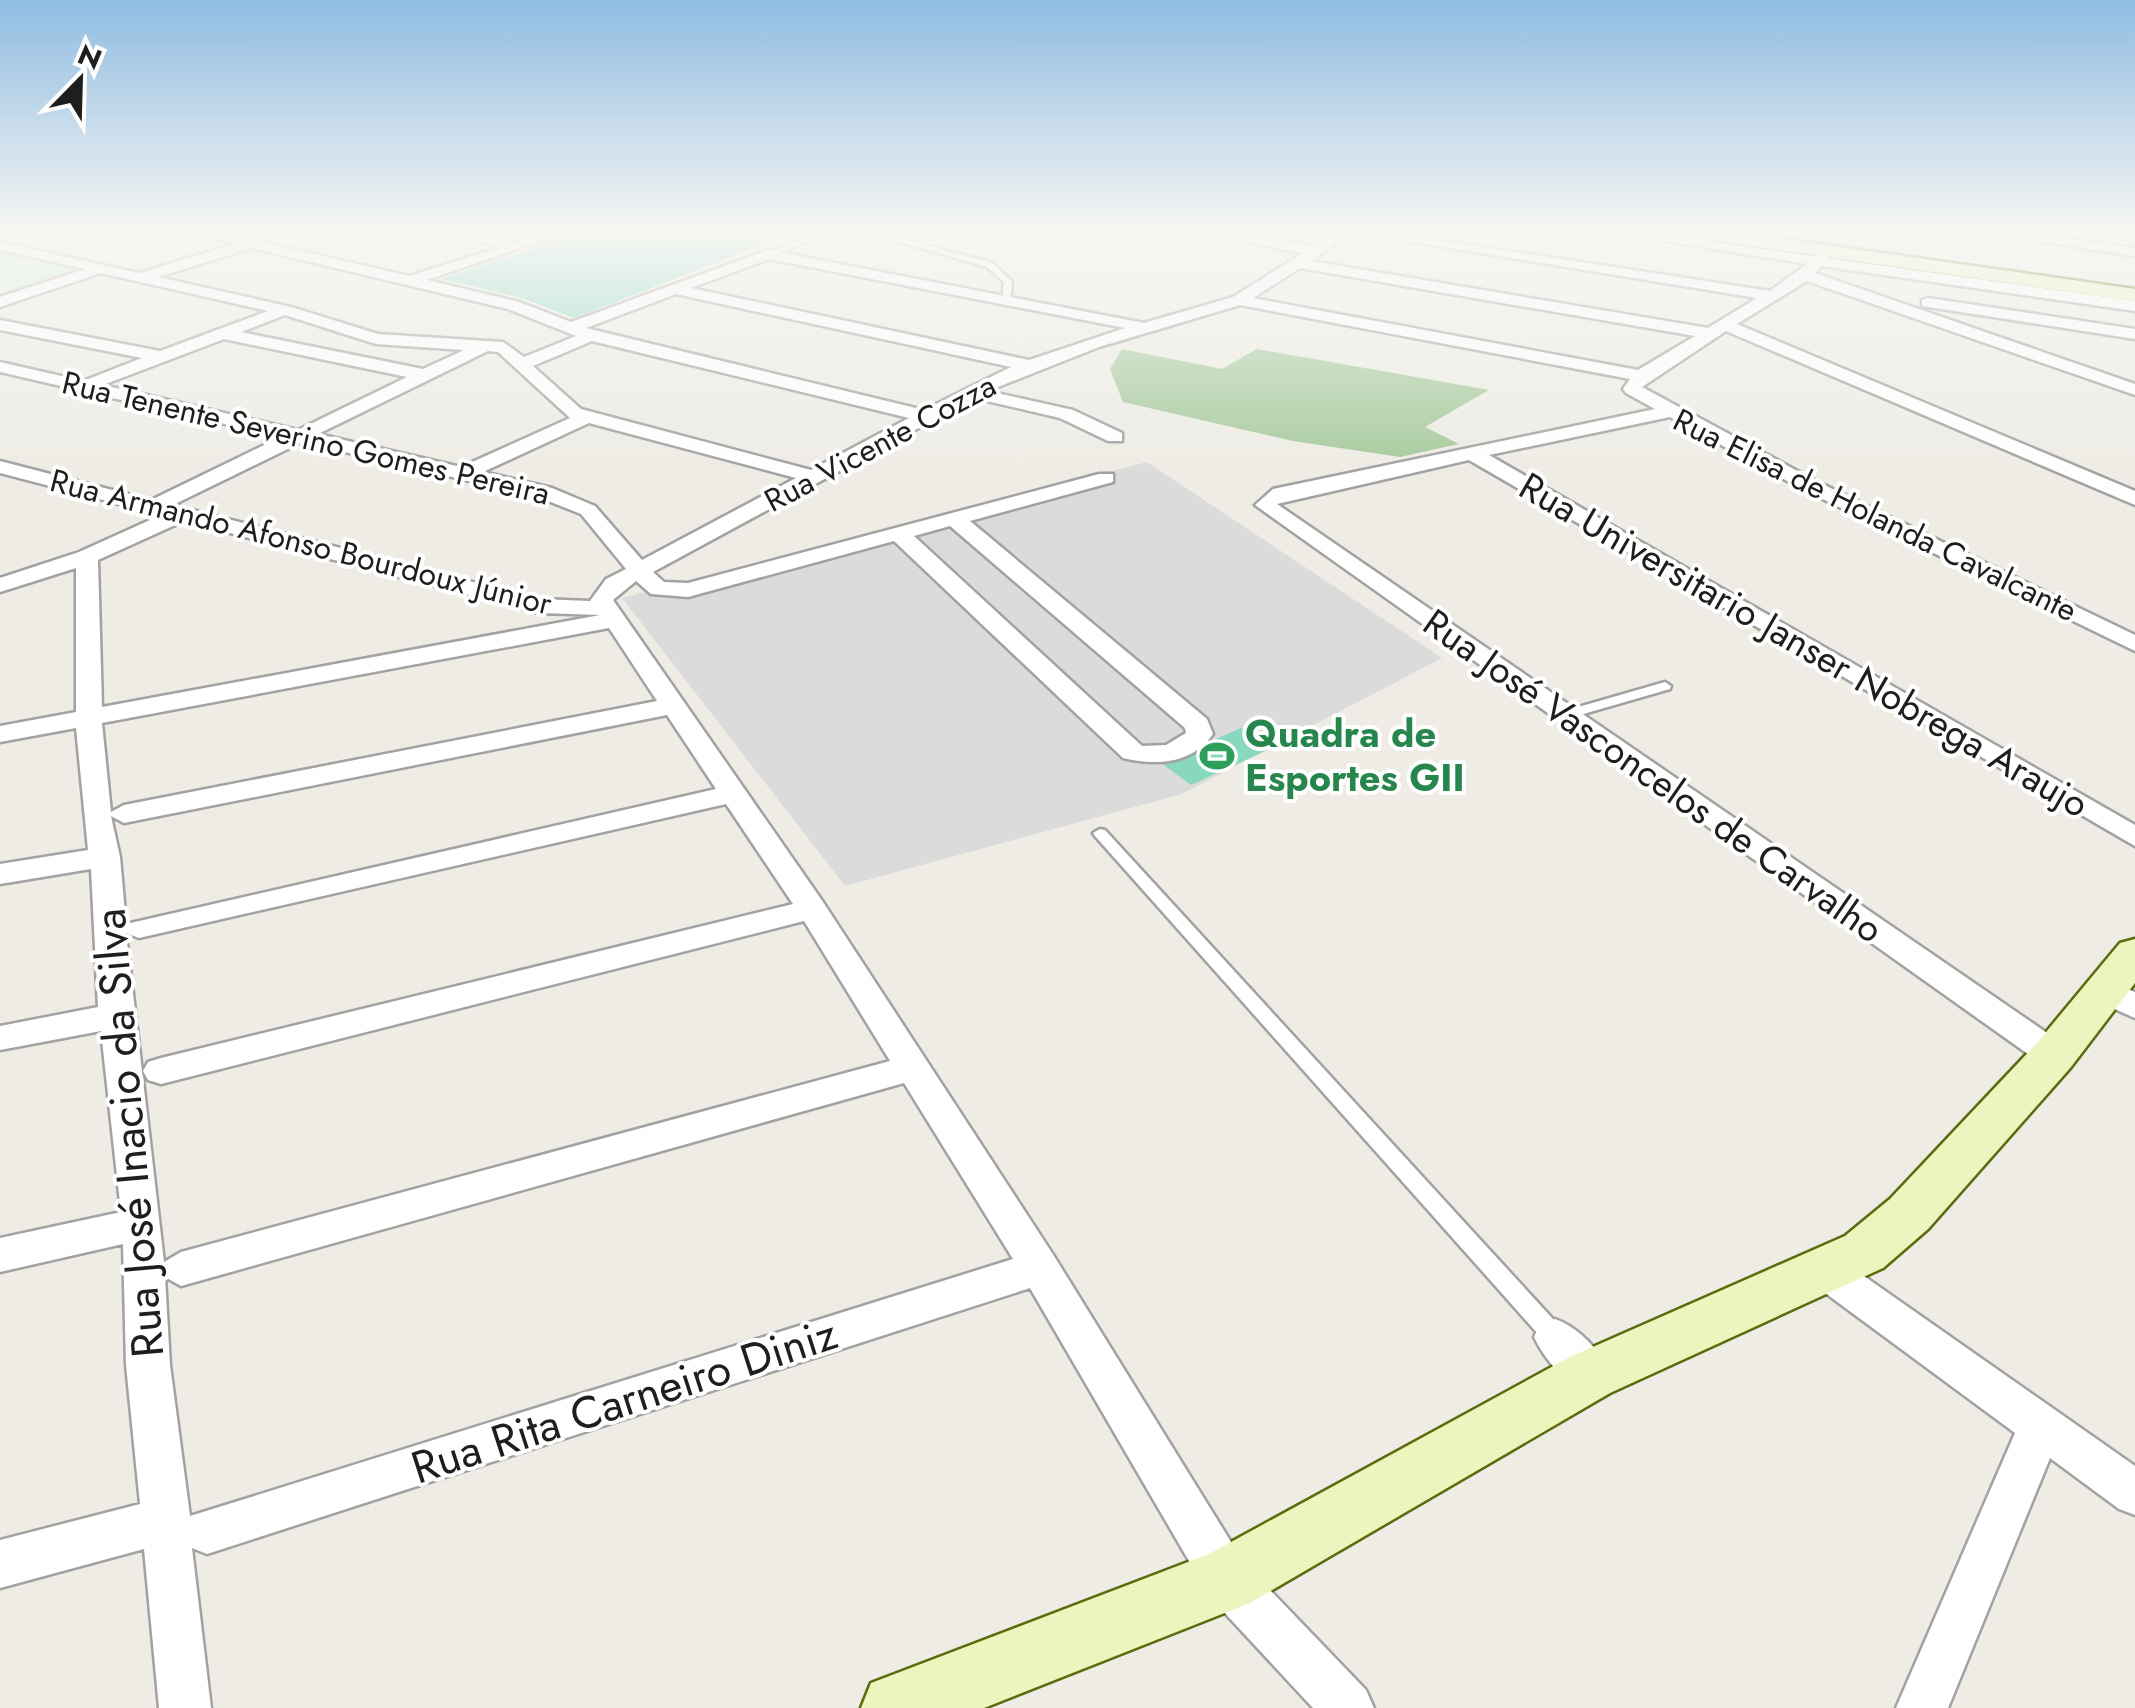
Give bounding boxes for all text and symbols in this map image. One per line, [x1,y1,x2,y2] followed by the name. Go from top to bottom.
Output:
[30,30,130,130] north arrow
[71,34,108,81] text: N
[58,359,554,517] street label: Rua Tenente Severino Gomes Pereira
[756,363,1004,523] street label: Rua Vicente Cozza
[1665,397,2085,633] street label: Rua Elisa de Holanda Cavalcante
[45,457,557,627] street label: Rua Armando Afonso Bourdoux Júnior
[1509,458,2099,831] street label: Rua Universitario Janser Nobrega Araujo
[1412,595,1894,956] street label: Rua José Vasconcelos de Carvalho
[1245,706,1465,805] place label: Quadra de Esportes GII
[1198,737,1236,775] sports icon: Quadra de Esportes GII
[76,906,181,1360] street label: Rua José Inacio da Silva
[403,1301,846,1500] street label: Rua Rita Carneiro Diniz

